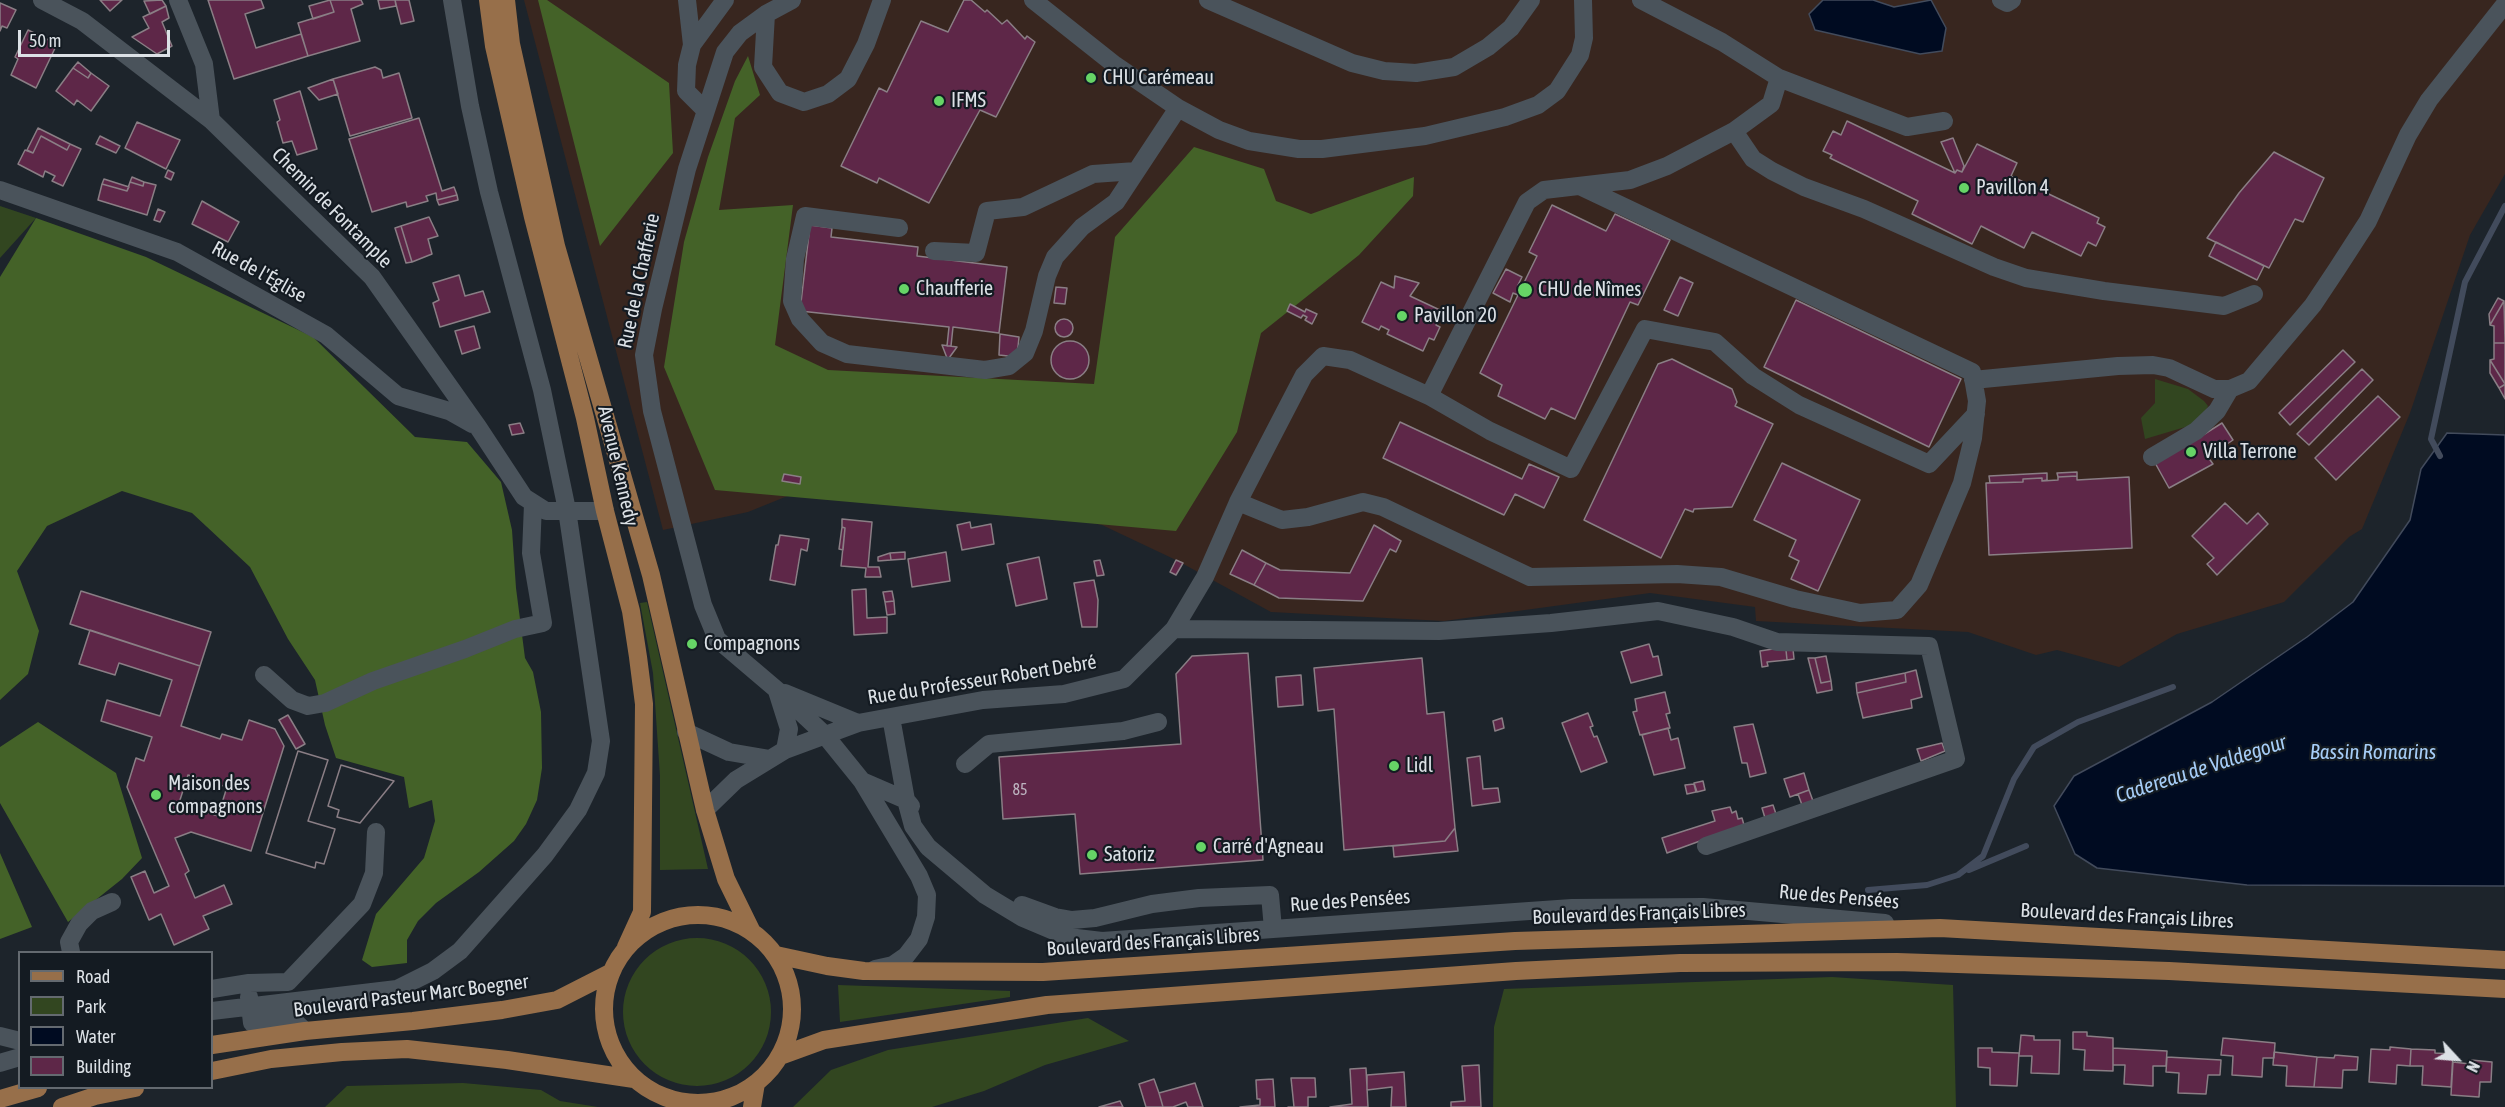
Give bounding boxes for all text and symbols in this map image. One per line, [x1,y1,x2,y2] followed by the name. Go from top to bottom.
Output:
[21,18,172,56] scale bar
[29,30,61,51] text: 50 m
[1103,66,1214,90] place label: CHU Carémeau
[1084,71,1098,85] marker: CHU Carémeau
[951,89,986,113] place label: IFMS
[932,94,946,108] marker: IFMS
[267,143,397,273] street label: Chemin de Fontample
[1976,176,2049,200] place label: Pavillon 4
[1957,181,1971,195] marker: Pavillon 4
[613,211,665,351] street label: Rue de la Chafferie
[207,236,311,308] street label: Rue de l'Église
[916,277,993,301] place label: Chaufferie
[1538,278,1641,302] place label: CHU de Nîmes
[1516,281,1534,299] marker: CHU de Nîmes
[897,282,911,296] marker: Chaufferie
[1414,304,1497,328] place label: Pavillon 20
[1395,309,1409,323] marker: Pavillon 20
[593,404,643,528] street label: Avenue Kennedy
[2203,440,2297,464] place label: Villa Terrone
[2184,445,2198,459] marker: Villa Terrone
[704,632,800,656] place label: Compagnons
[685,637,699,651] marker: Compagnons
[866,650,1098,710] street label: Rue du Professeur Robert Debré
[2112,730,2290,808] water label: Cadereau de Valdegour
[2310,739,2436,765] water label: Bassin Romarins
[1406,754,1433,778] place label: Lidl
[1387,759,1401,773] marker: Lidl
[168,772,262,819] place label: Maison des compagnons
[1012,780,1028,800] house number: 85
[149,788,163,802] marker: Maison des compagnons
[1213,835,1324,859] place label: Carré d'Agneau
[1194,840,1208,854] marker: Carré d'Agneau
[1104,843,1154,867] place label: Satoriz
[1085,848,1099,862] marker: Satoriz
[1778,880,1900,914] street label: Rue des Pensées
[1289,885,1411,917] street label: Rue des Pensées
[1532,898,1746,930] street label: Boulevard des Français Libres
[2020,898,2234,934] street label: Boulevard des Français Libres
[1046,923,1260,961] street label: Boulevard des Français Libres
[18,951,213,1089] legend
[76,966,110,987] text: Road
[292,970,530,1022] street label: Boulevard Pasteur Marc Boegner
[76,996,106,1017] text: Park
[76,1026,115,1047] text: Water
[2427,1029,2487,1089] north arrow
[76,1056,131,1077] text: Building
[2463,1059,2483,1075] text: N

